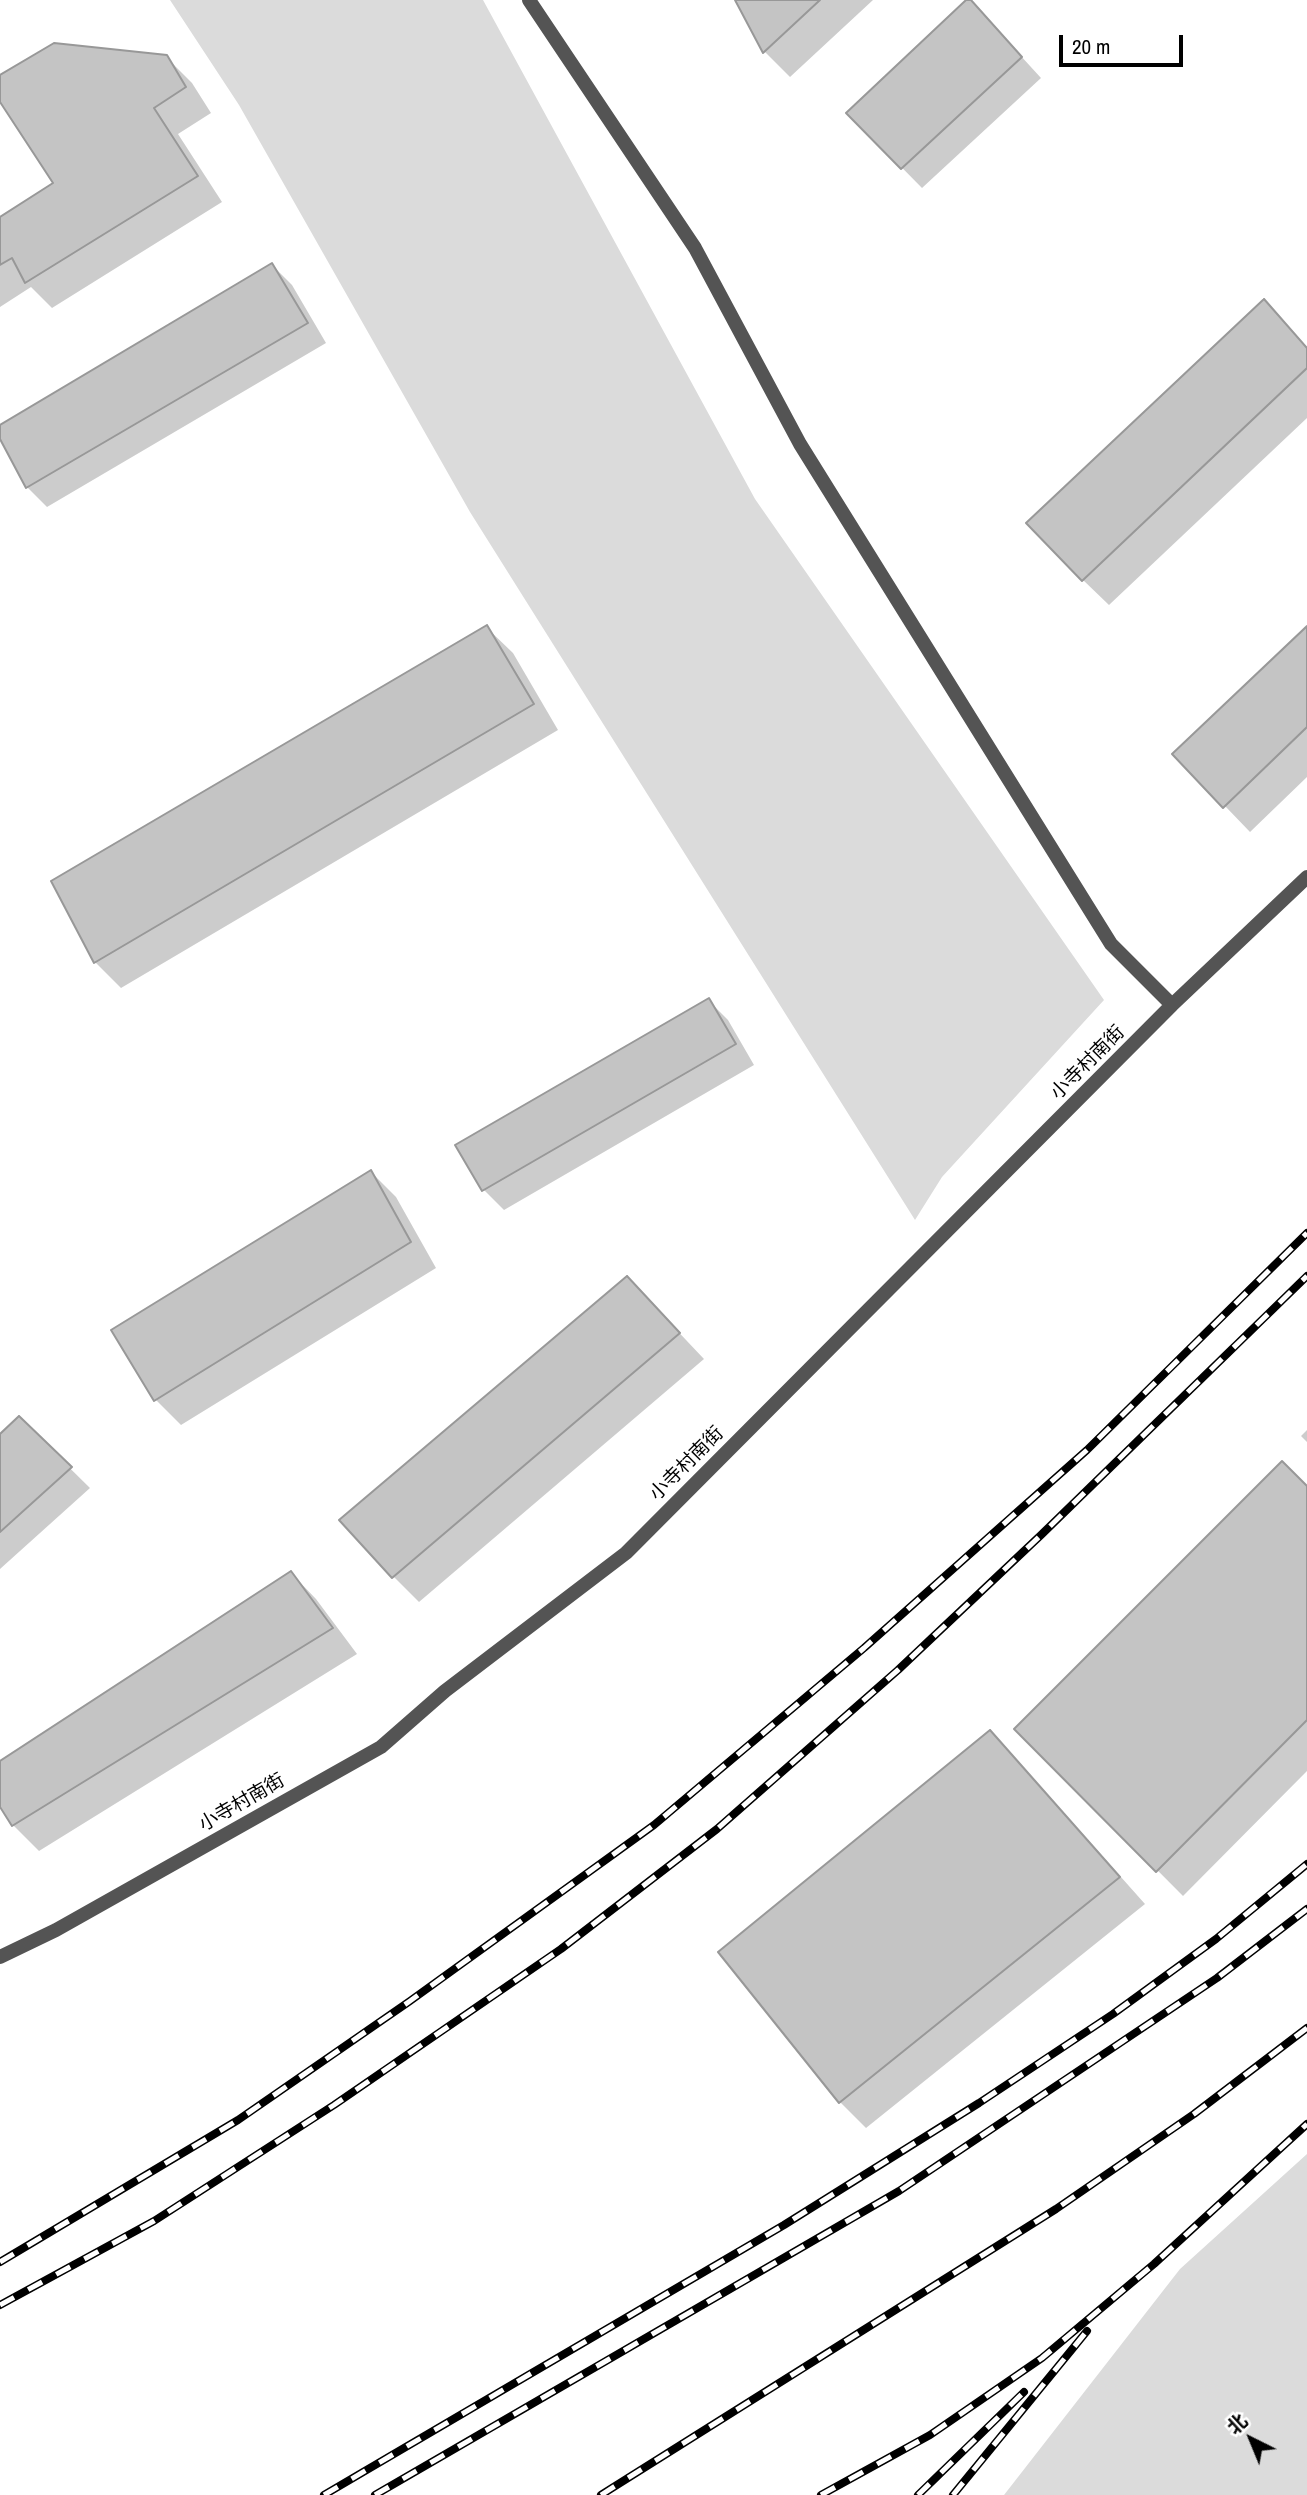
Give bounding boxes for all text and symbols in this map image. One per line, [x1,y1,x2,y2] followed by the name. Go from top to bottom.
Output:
[1062,21,1186,65] scale bar
[1072,32,1110,61] text: 20 m
[1046,1021,1130,1105] street label: 小寺村南街
[645,1422,729,1506] street label: 小寺村南街
[195,1769,289,1837] street label: 小寺村南街
[1216,2404,1286,2474] north arrow
[1221,2408,1252,2440] text: 北

